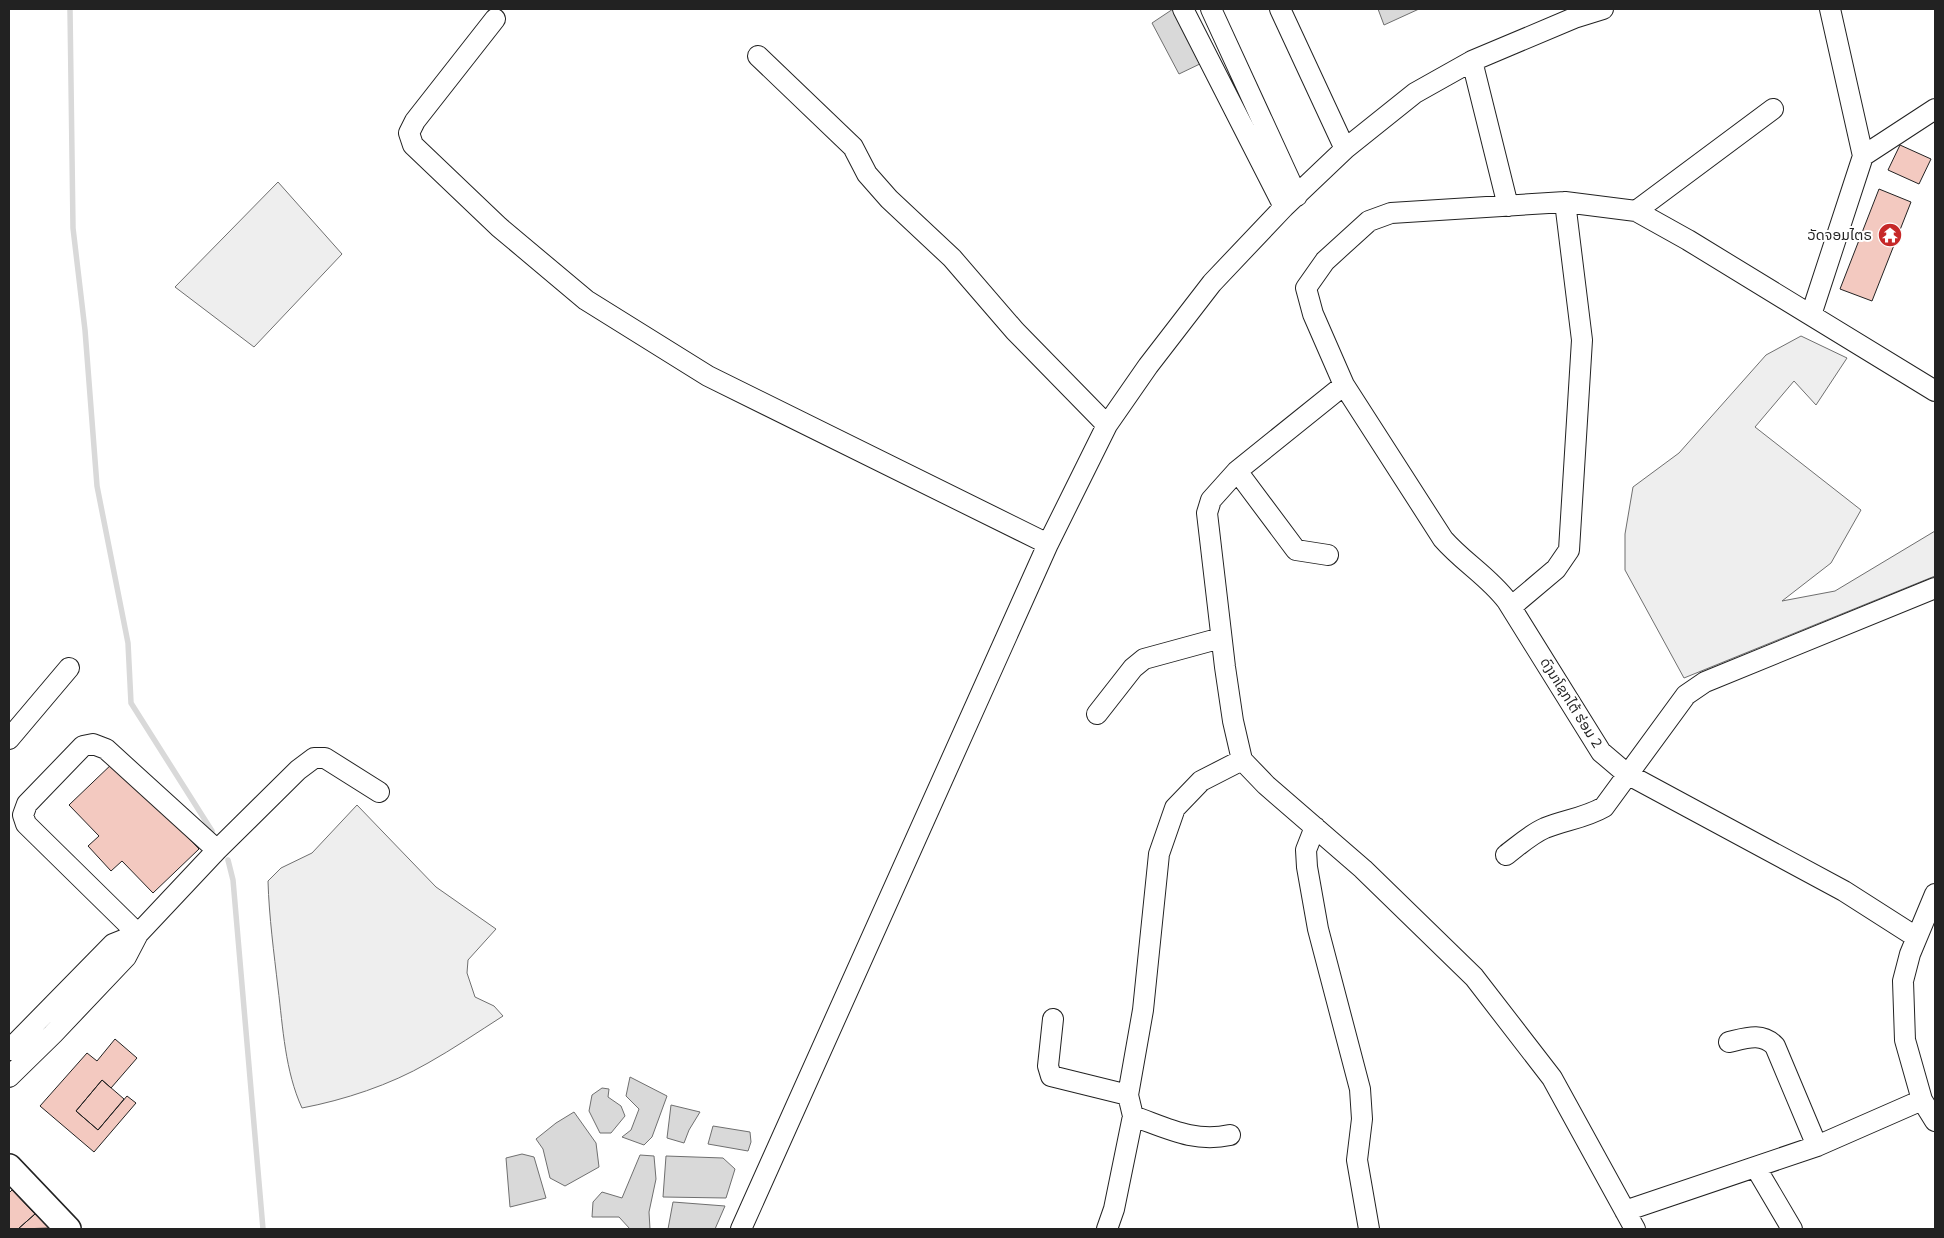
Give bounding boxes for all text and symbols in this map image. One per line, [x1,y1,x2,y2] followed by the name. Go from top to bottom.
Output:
[1877,222,1903,248] temple icon: ວັດຈອມໄຕຣ
[1808,226,1872,245] place label: ວັດຈອມໄຕຣ
[1536,654,1606,752] street label: ດົງນາໂຊກໄຕ້ ຮ່ອມ 2

